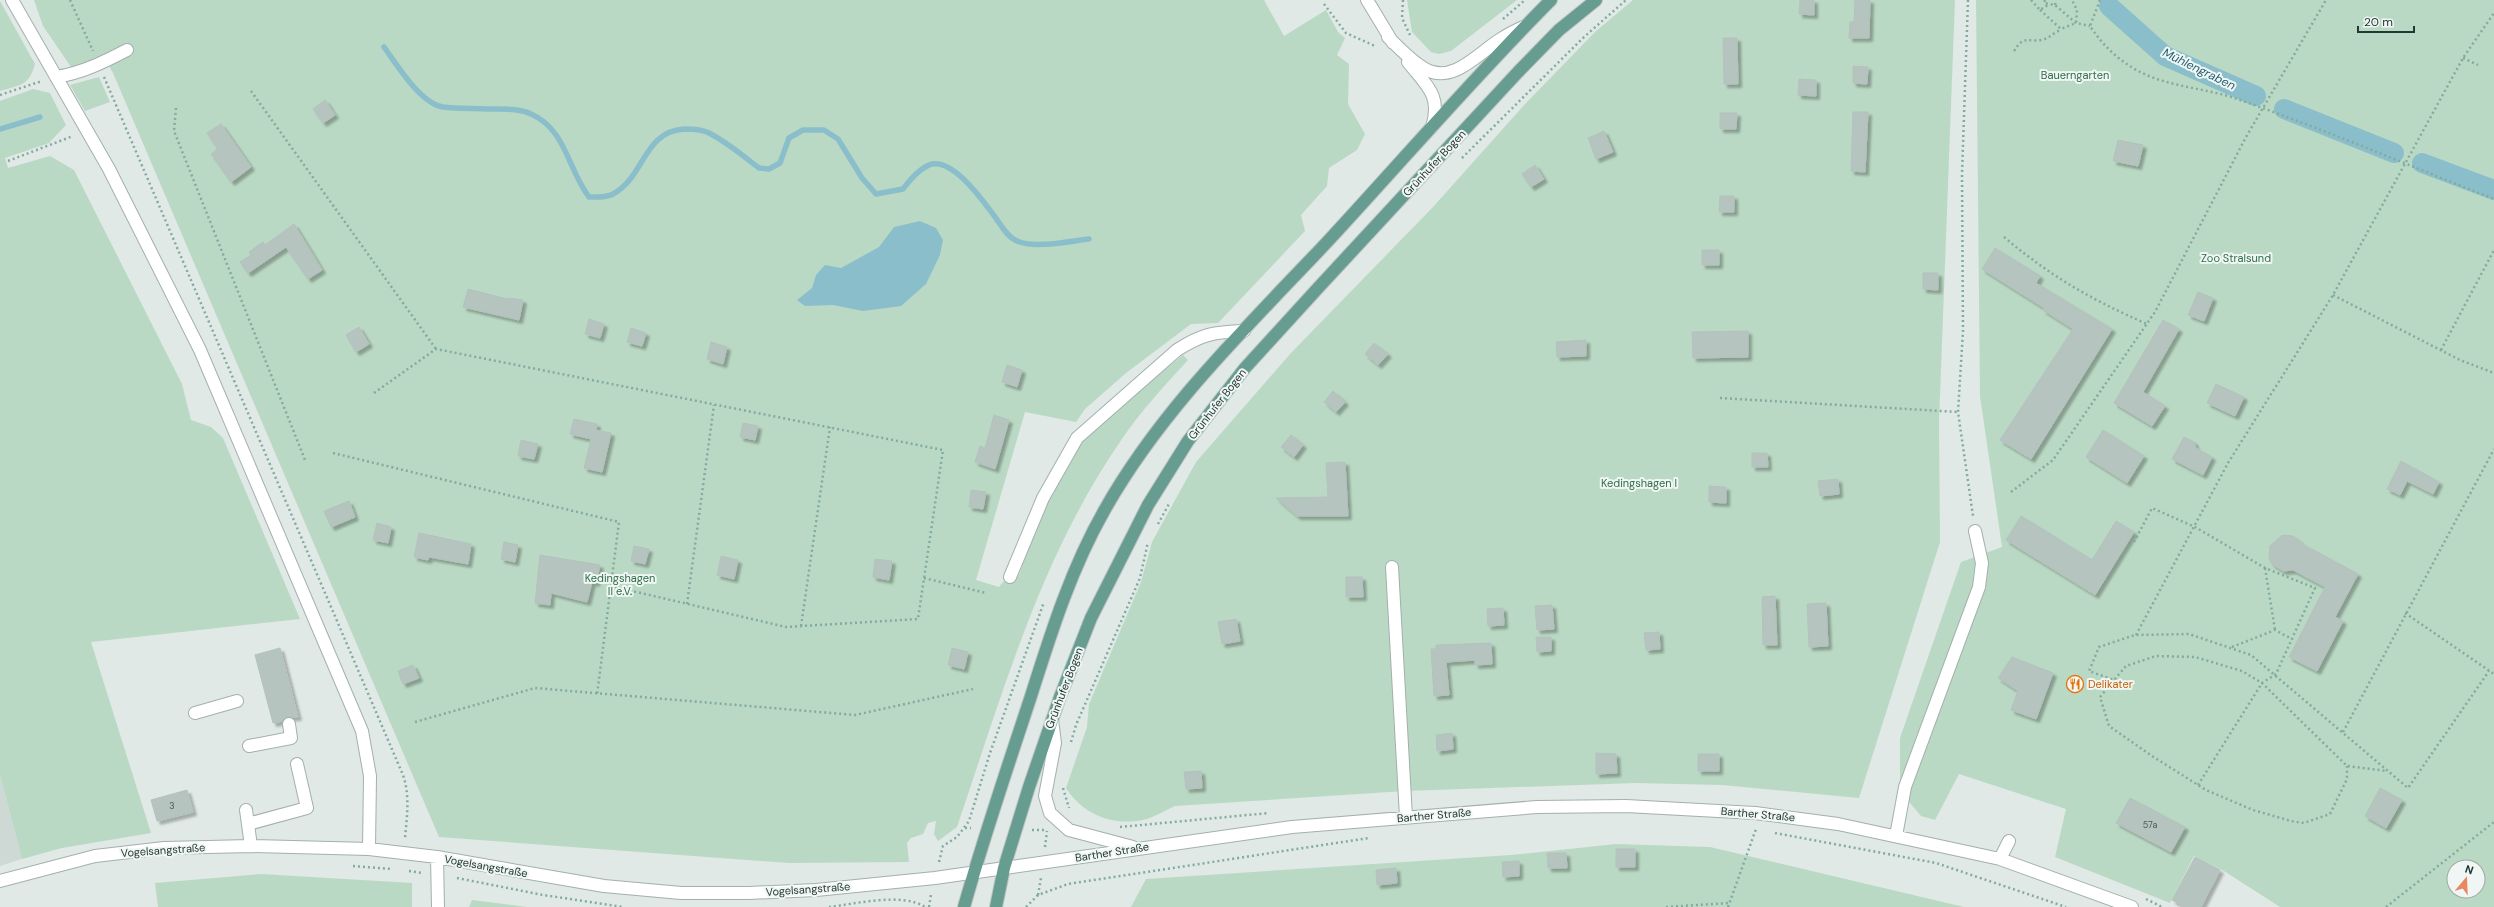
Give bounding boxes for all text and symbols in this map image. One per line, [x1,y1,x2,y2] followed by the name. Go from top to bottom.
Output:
[2358,8,2414,34] scale bar
[2364,14,2393,30] text: 20 m
[2160,44,2238,94] water label: Mühlengraben
[2041,68,2109,82] park label: Bauerngarten
[1400,127,1468,199] street label: Grünhufer Bogen
[2201,251,2271,265] park label: Zoo Stralsund
[1185,366,1249,442] street label: Grünhufer Bogen
[1601,476,1677,490] park label: Kedingshagen I
[585,571,655,598] park label: Kedingshagen II e.V.
[1042,645,1086,731] street label: Grünhufer Bogen
[2065,674,2085,694] restaurant icon: Delikater
[2088,677,2133,691] place label: Delikater
[169,800,175,812] house number: 3
[1720,804,1796,824] street label: Barther Straße
[1396,805,1472,825] street label: Barther Straße
[2143,819,2157,831] house number: 57a
[1074,839,1150,865] street label: Barther Straße
[120,840,206,860] street label: Vogelsangstraße
[443,852,529,880] street label: Vogelsangstraße
[2446,859,2486,899] north arrow
[2463,862,2475,877] text: N
[765,879,851,899] street label: Vogelsangstraße

